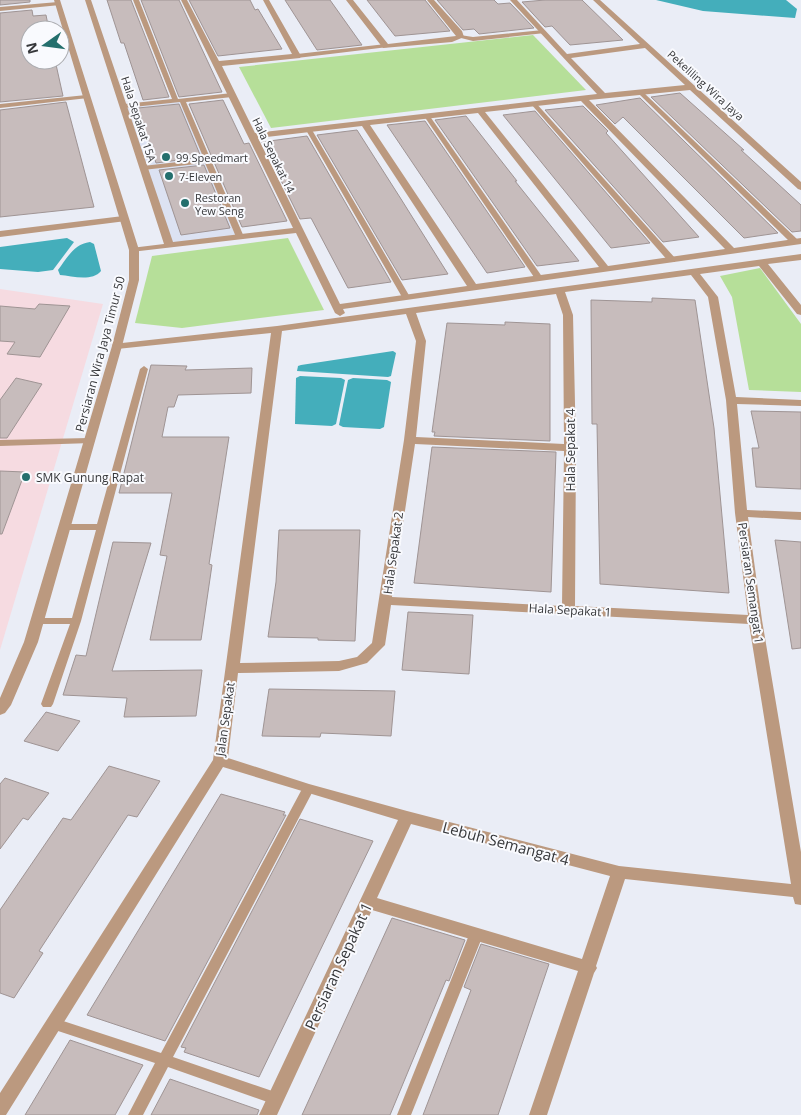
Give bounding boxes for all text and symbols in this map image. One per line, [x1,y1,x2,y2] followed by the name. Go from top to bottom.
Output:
[20,20,70,70] north arrow
[21,40,42,56] text: N
[664,46,748,124] street label: Pekeliling Wira Jaya
[118,74,160,164] street label: Hala Sepakat 15A
[249,115,299,196] street label: Hala Sepakat 14
[176,150,248,165] place label: 99 Speedmart
[160,151,172,163] marker: 99 Speedmart
[179,169,222,184] place label: 7-Eleven
[163,170,175,182] marker: 7-Eleven
[195,190,244,218] place label: Restoran Yew Seng
[179,197,191,209] marker: Restoran Yew Seng
[71,274,129,434] street label: Persiaran Wira Jaya Timur 50
[562,408,579,491] street label: Hala Sepakat 4
[36,469,144,486] place label: SMK Gunung Rapat
[20,471,32,483] marker: SMK Gunung Rapat
[379,511,407,595] street label: Hala Sepakat 2
[734,521,768,645] street label: Persiaran Semangat 1
[528,599,612,621] street label: Hala Sepakat 1
[211,681,239,758] street label: Jalan Sepakat
[441,817,572,870] street label: Lebuh Semangat 4
[300,899,376,1033] street label: Persiaran Sepakat 1

